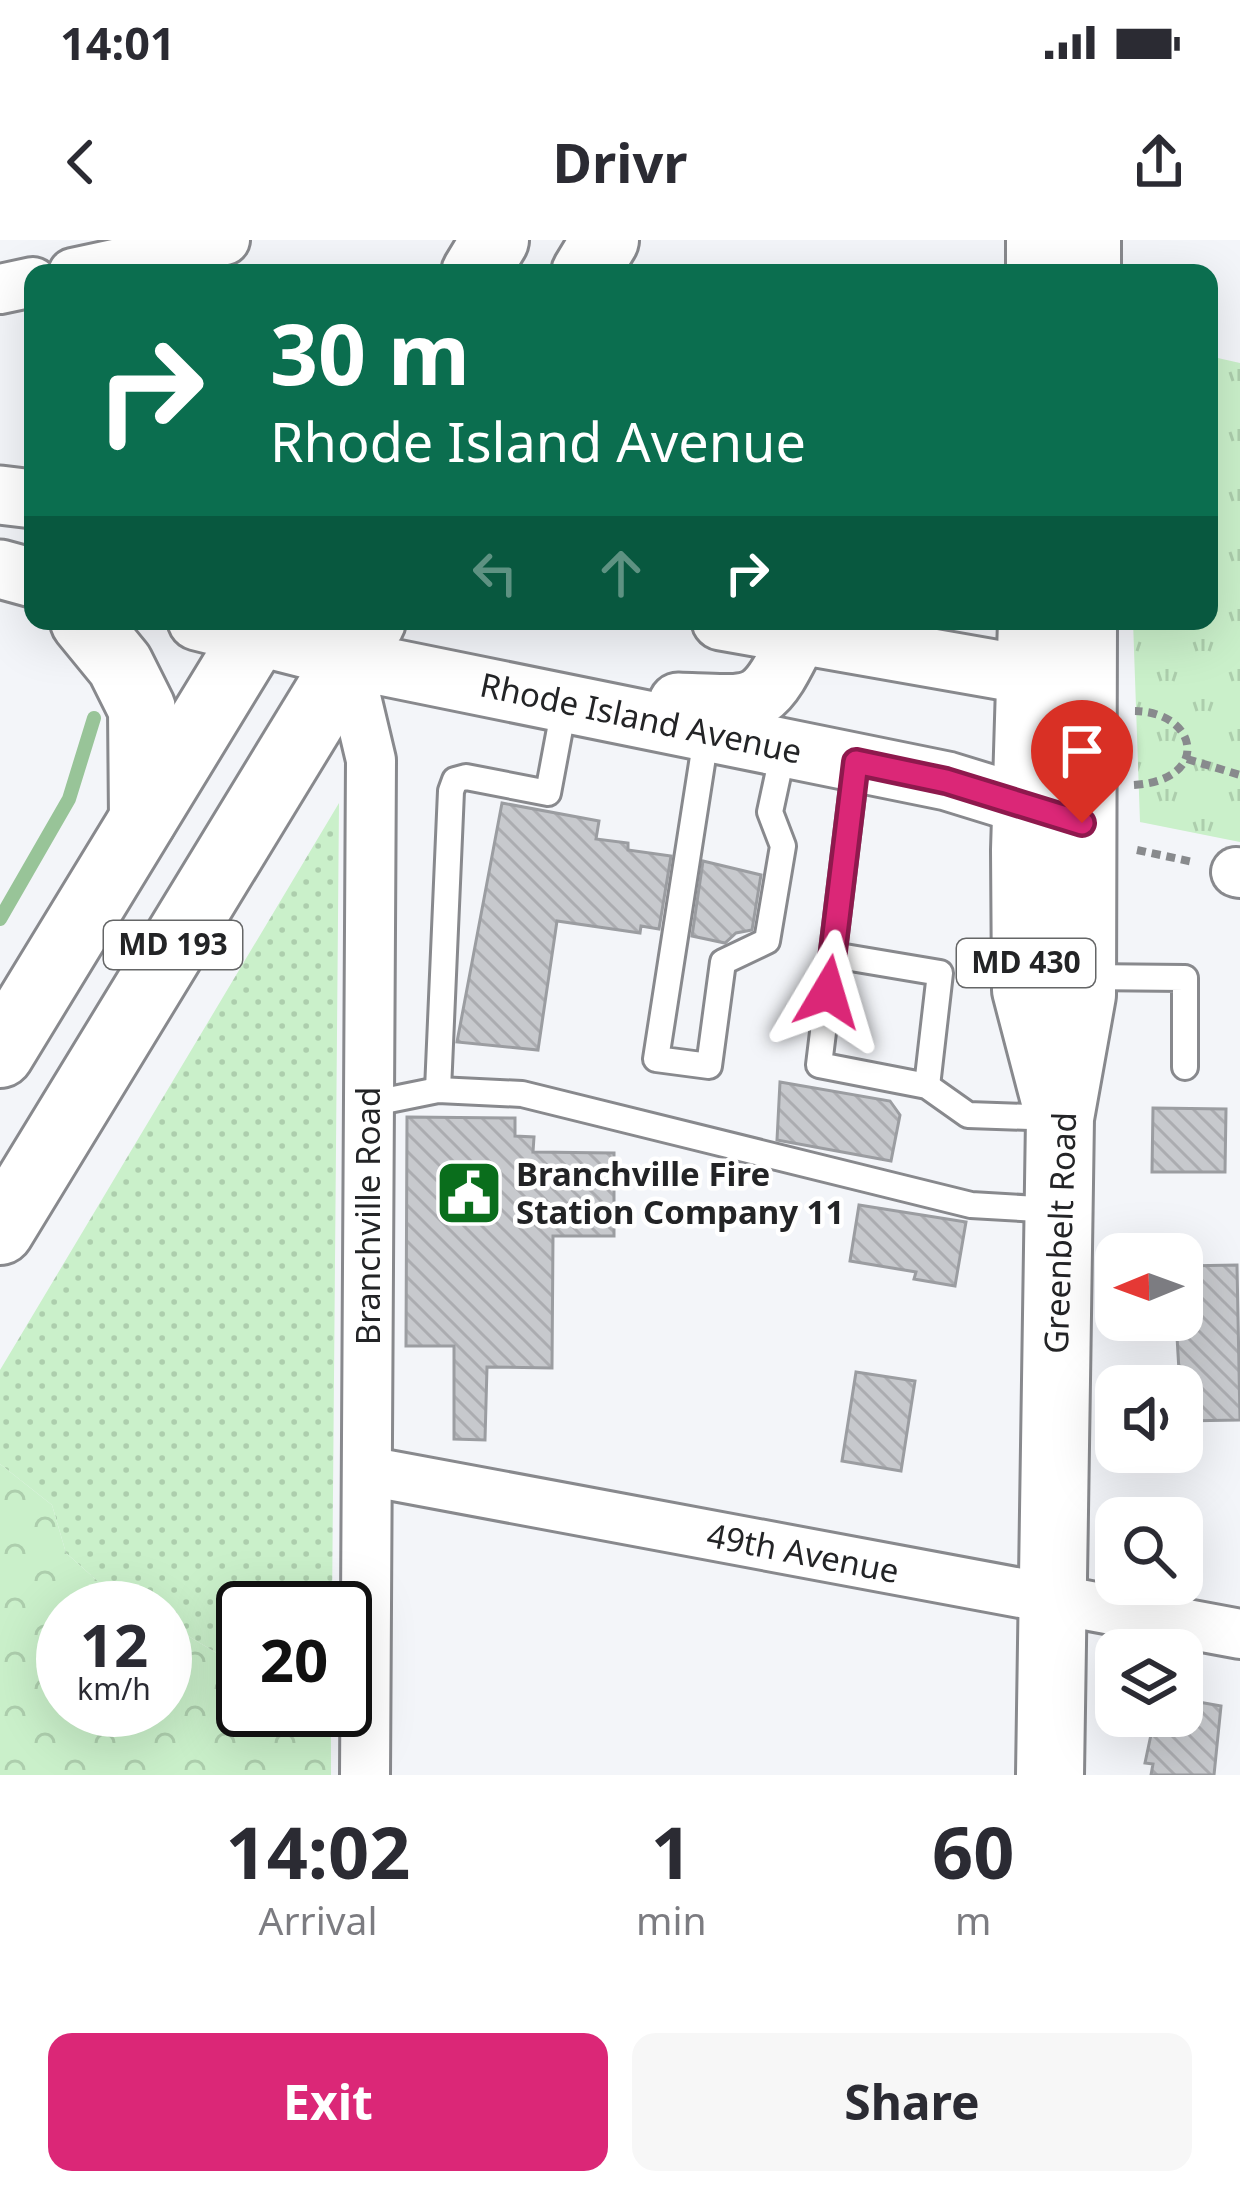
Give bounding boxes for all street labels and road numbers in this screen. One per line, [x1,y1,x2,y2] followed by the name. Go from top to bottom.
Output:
[476,661,806,774] street label: Rhode Island Avenue
[104,921,242,969] road number: MD 193
[957,939,1095,987] road number: MD 430
[345,1087,390,1345] street label: Branchville Road
[1033,1111,1086,1355] street label: Greenbelt Road
[703,1512,903,1593] street label: 49th Avenue

